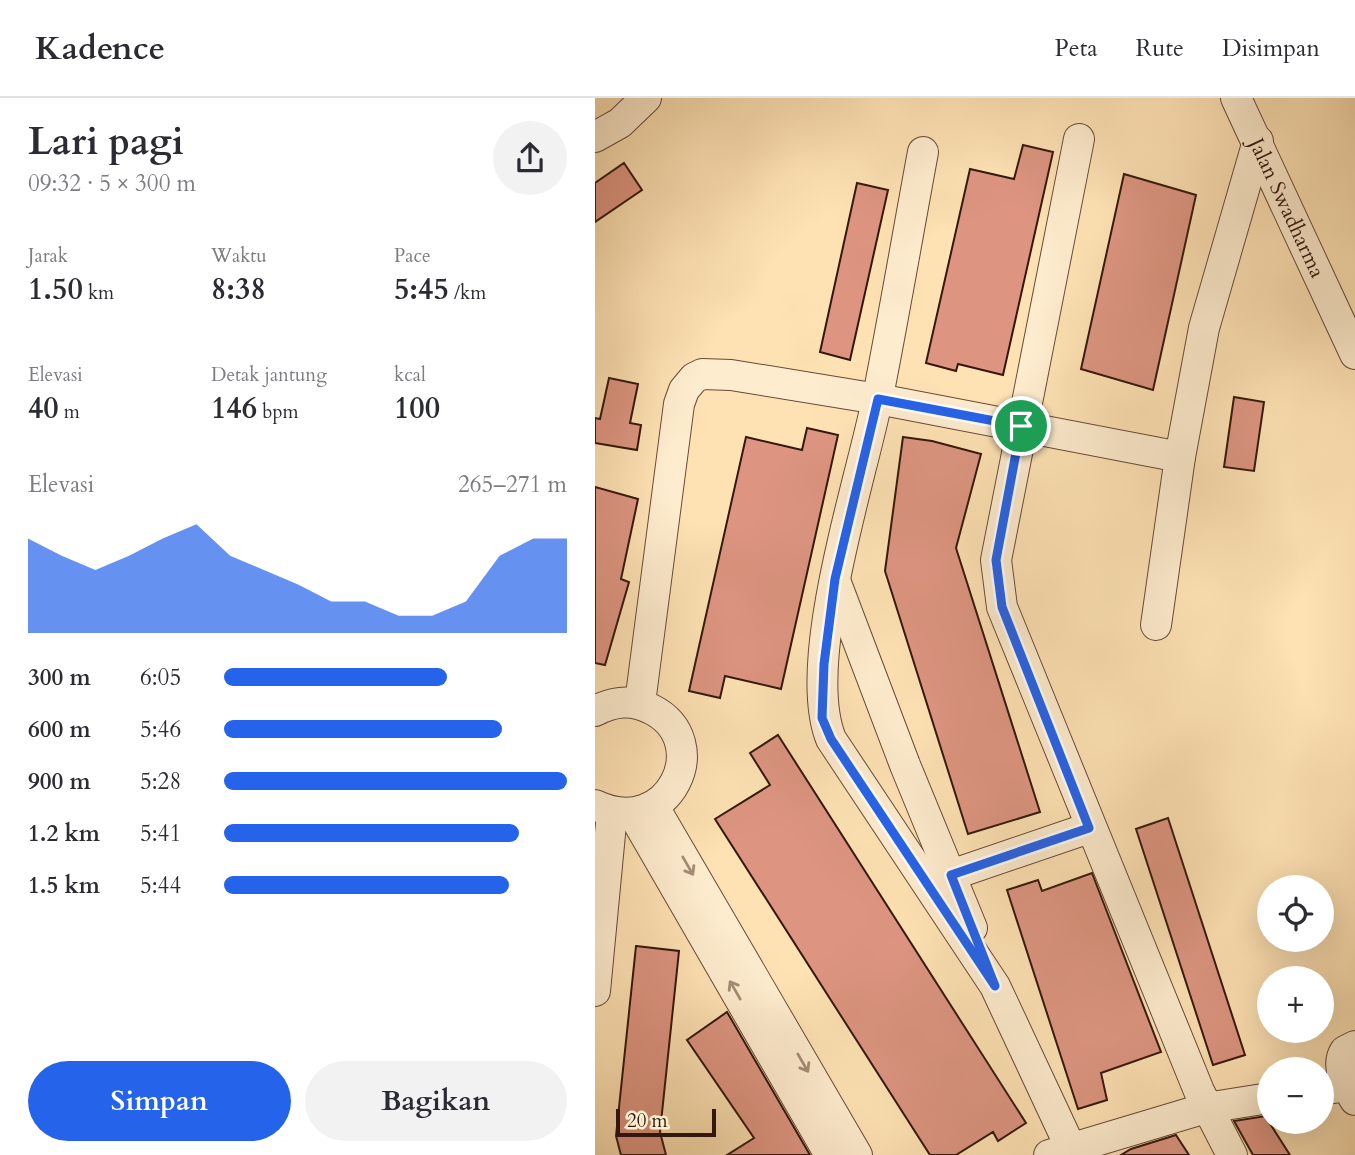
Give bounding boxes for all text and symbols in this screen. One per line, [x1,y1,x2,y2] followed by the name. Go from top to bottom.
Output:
[35,26,165,71] text: Kadence
[1055,32,1098,65] text: Peta
[1136,32,1184,65] text: Rute
[1222,32,1320,65] text: Disimpan
[28,116,184,168] text: Lari pagi
[493,121,567,195] button: share
[1240,131,1332,282] street label: Jalan Swadharma
[28,168,196,199] text: 09:32 · 5 × 300 m
[28,243,68,269] text: Jarak
[211,243,267,269] text: Waktu
[394,243,431,269] text: Pace
[28,269,83,310] text: 1.50
[211,269,266,310] text: 8:38
[394,269,449,310] text: 5:45
[83,280,114,306] text: km
[449,280,486,306] text: /km
[28,362,83,388] text: Elevasi
[211,362,327,388] text: Detak jantung
[394,362,426,388] text: kcal
[28,388,59,429] text: 40
[211,388,257,429] text: 146
[394,388,440,429] text: 100
[991,396,1051,456] pin
[59,399,80,425] text: m
[257,399,299,425] text: bpm
[1002,407,1040,445] icon: arrive
[28,469,94,500] text: Elevasi
[458,469,567,500] text: 265–271 m
[28,662,91,693] text: 300 m
[140,662,181,693] text: 6:05
[28,714,91,745] text: 600 m
[140,714,181,745] text: 5:46
[28,766,91,797] text: 900 m
[140,766,181,797] text: 5:28
[28,818,100,849] text: 1.2 km
[140,818,181,849] text: 5:41
[682,856,696,876] one-way arrow
[28,870,100,901] text: 1.5 km
[140,870,181,901] text: 5:44
[1257,875,1334,1134] map controls
[1257,875,1334,952] button: locate
[1257,966,1334,1043] button: +
[728,980,742,1000] one-way arrow
[797,1052,810,1073] one-way arrow
[1257,1057,1334,1134] button: −
[28,1061,291,1141] button: Simpan
[305,1061,567,1141] button: Bagikan
[616,1106,716,1138] scale bar
[627,1108,668,1134] text: 20 m

